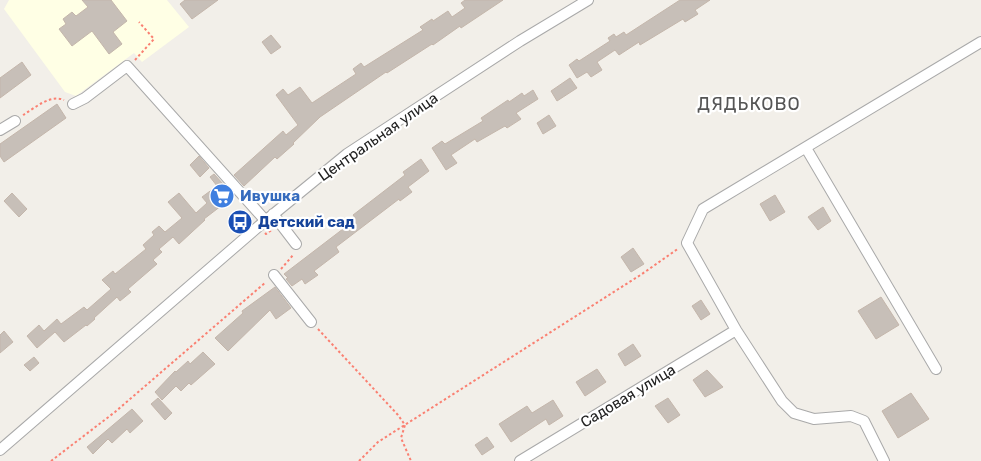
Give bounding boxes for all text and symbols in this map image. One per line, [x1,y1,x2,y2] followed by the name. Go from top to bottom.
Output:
[315,89,441,185] street label: Центральная улица
[697,93,801,115] district label: ДЯДЬКОВО
[209,183,235,209] supermarket icon: Ивушка
[240,187,300,205] place label: Ивушка
[227,209,253,235] bus stop icon: Детский сад
[258,213,355,231] place label: Детский сад
[577,361,679,431] street label: Садовая улица

